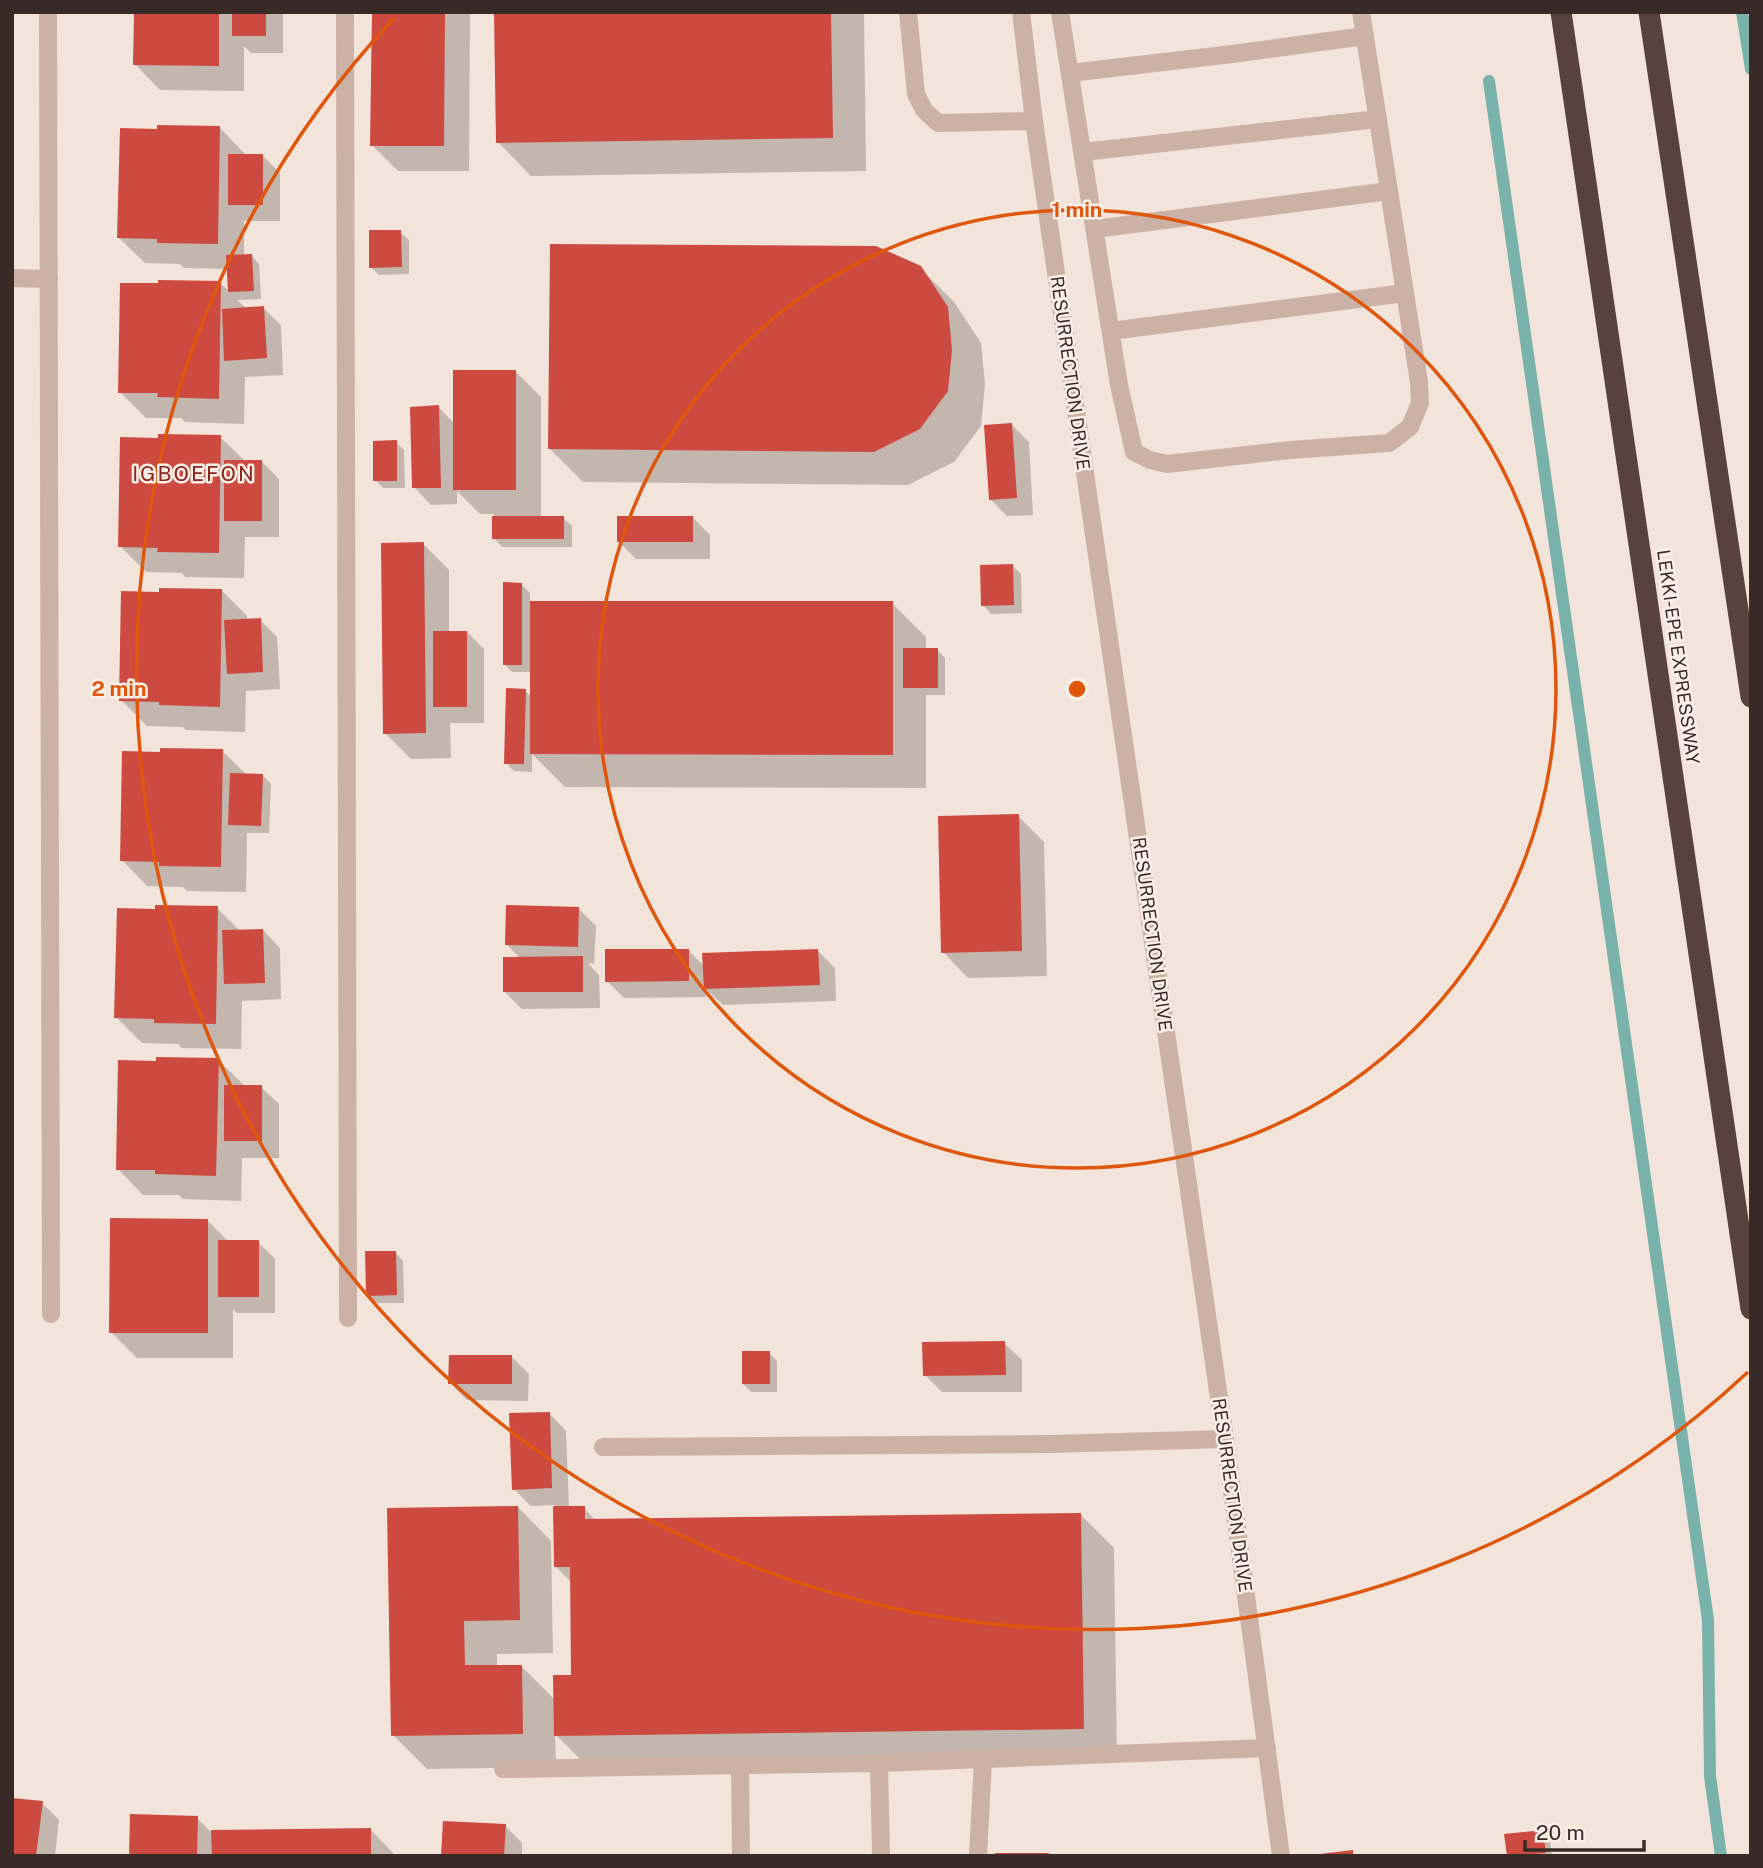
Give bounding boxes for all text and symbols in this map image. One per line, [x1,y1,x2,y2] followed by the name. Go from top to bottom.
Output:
[1052,197,1102,222] text: 1 min
[1046,275,1095,471] street label: RESURRECTION DRIVE
[132,461,256,486] district label: IGBOEFON
[1653,548,1704,766] street label: LEKKI-EPE EXPRESSWAY
[91,676,147,701] text: 2 min
[1065,677,1089,701] centre of rings
[1128,836,1177,1032] street label: RESURRECTION DRIVE
[1208,1397,1257,1593] street label: RESURRECTION DRIVE
[1525,1808,1644,1852] scale bar
[1536,1820,1585,1845] text: 20 m

